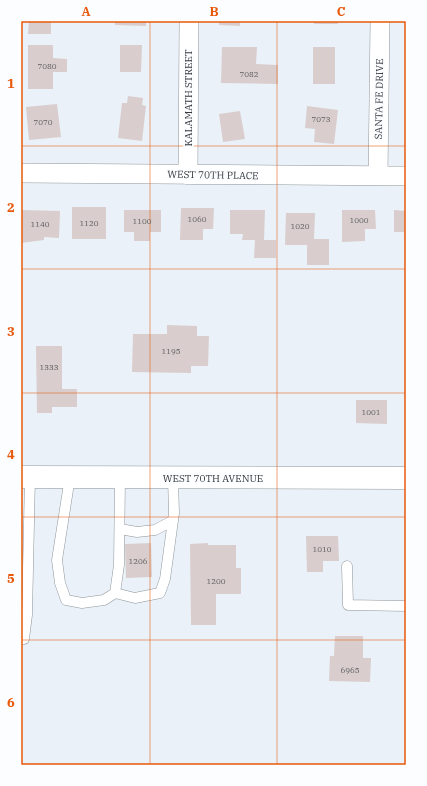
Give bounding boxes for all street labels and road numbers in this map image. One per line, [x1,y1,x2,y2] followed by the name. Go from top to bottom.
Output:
[182,49,195,146] street label: KALAMATH STREET
[372,58,386,140] street label: SANTA FE DRIVE
[167,168,259,182] street label: WEST 70TH PLACE
[163,472,263,485] street label: WEST 70TH AVENUE

